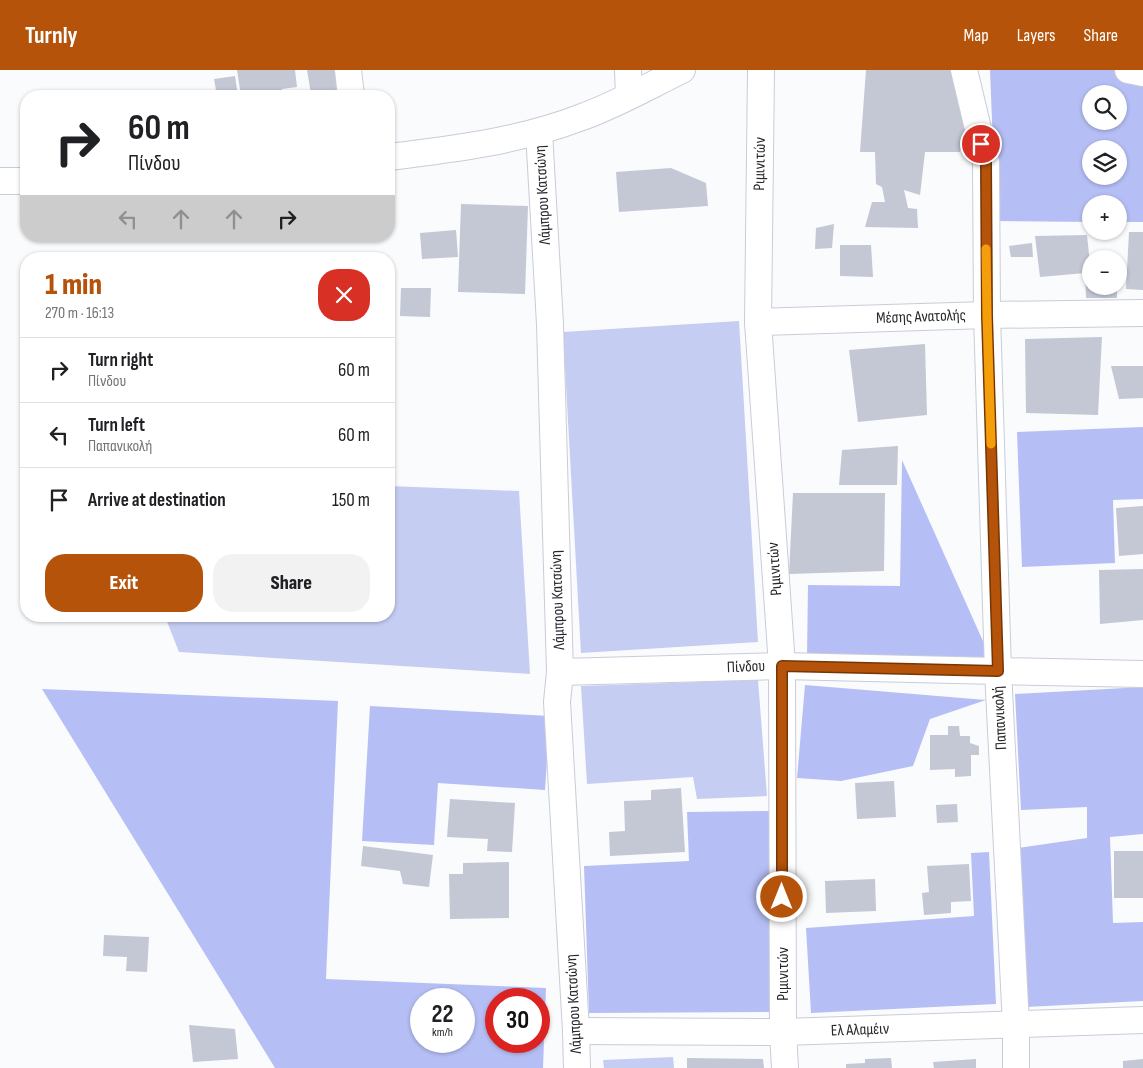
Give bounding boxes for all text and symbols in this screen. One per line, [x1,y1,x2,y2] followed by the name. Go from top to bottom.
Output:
[25,21,78,50] text: Turnly
[964,25,989,46] text: Map
[1017,25,1056,46] text: Layers
[1084,25,1118,46] text: Share
[1082,85,1127,295] map controls
[1082,85,1127,130] button: search
[128,107,190,150] text: 60 m
[45,110,110,175] icon: right
[960,123,1002,165] pin
[967,130,995,158] icon: arrive
[750,137,770,191] street label: Ριμινιτών
[1082,140,1127,185] button: layers
[531,145,555,246] street label: Λάμπρου Κατσώνη
[128,150,181,177] text: Πίνδου
[1082,195,1127,240] button: +
[114,205,142,233] icon: left
[167,205,195,233] icon: ahead
[220,205,248,233] icon: ahead
[273,205,301,233] icon: right
[1082,250,1127,295] button: −
[45,267,102,303] text: 1 min
[318,269,370,321] button: close
[45,304,114,323] text: 270 m · 16:13
[876,306,966,328] street label: Μέσης Ανατολής
[88,349,153,372] text: Turn right
[45,356,73,384] icon: right
[338,359,370,382] text: 60 m
[88,372,126,391] text: Πίνδου
[88,414,145,437] text: Turn left
[45,421,73,449] icon: left
[338,424,370,447] text: 60 m
[88,437,152,456] text: Παπανικολή
[45,486,73,514] icon: arrive
[88,489,226,512] text: Arrive at destination
[332,489,370,512] text: 150 m
[764,542,786,596] street label: Ριμινιτών
[547,550,569,651] street label: Λάμπρου Κατσώνη
[45,554,203,612] button: Exit
[213,554,370,612] button: Share
[727,657,765,677] street label: Πίνδου
[989,685,1011,751] street label: Παπανικολή
[755,870,807,922] position arrow
[774,947,793,1001] street label: Ριμινιτών
[562,954,586,1055] street label: Λάμπρου Κατσώνη
[485,988,550,1053] speed limit sign: 30
[432,999,453,1030] text: 22
[830,1019,890,1041] street label: Ελ Αλαμέιν
[432,1025,453,1040] text: km/h

